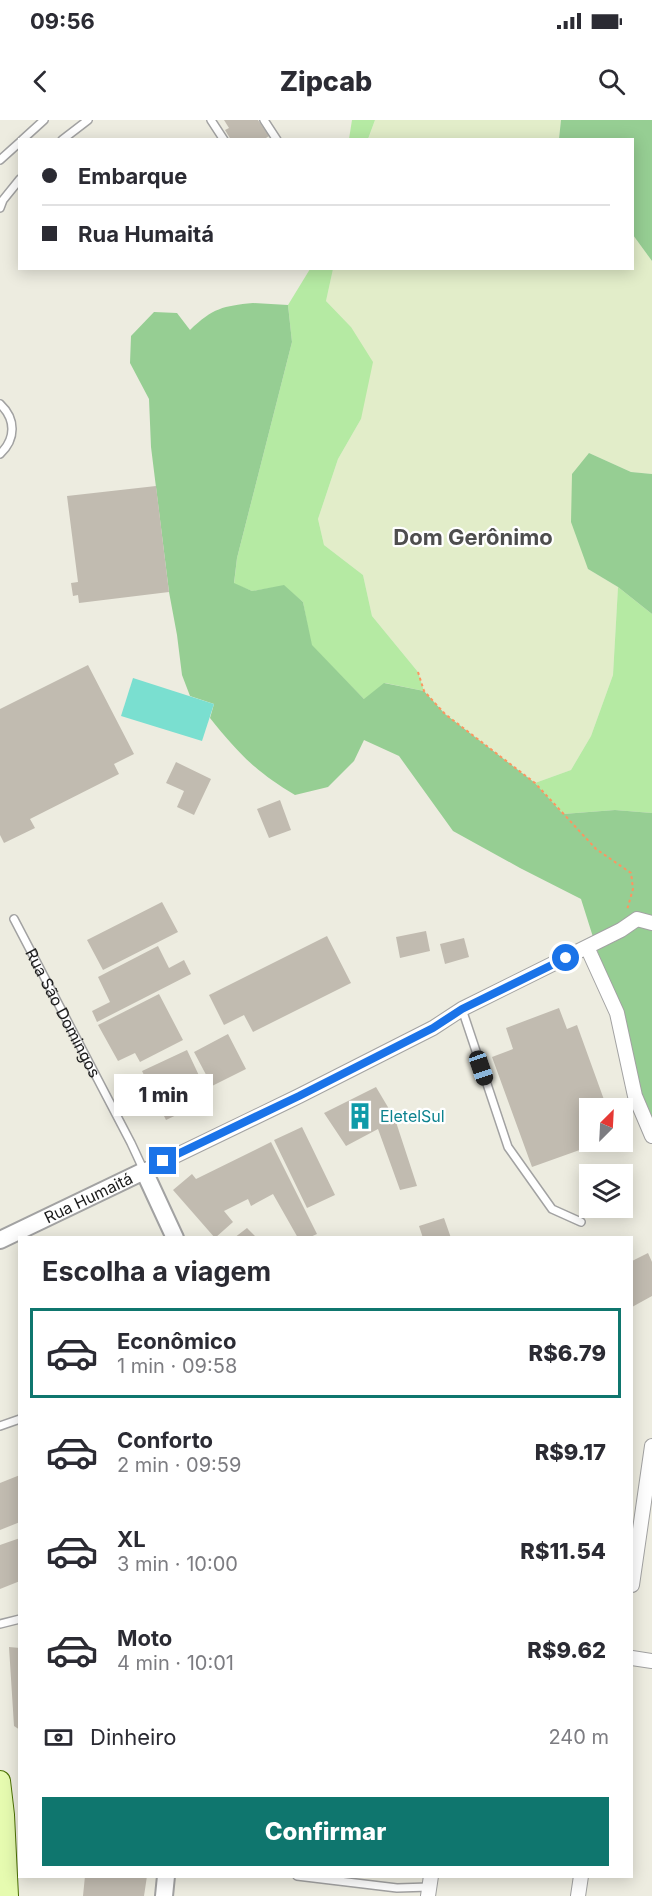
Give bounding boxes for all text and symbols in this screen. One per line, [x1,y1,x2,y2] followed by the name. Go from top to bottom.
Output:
[30,8,95,34] text: 09:56
[24,65,57,98] icon: back
[280,65,372,98] text: Zipcab
[595,65,628,98] icon: search
[78,163,187,189] text: Embarque
[78,221,214,247] text: Rua Humaitá
[393,524,553,550] district label: Dom Gerônimo
[552,944,579,971] route start
[21,945,105,1081] street label: Rua São Domingos
[467,1048,495,1088] car
[114,1074,213,1116] callout: 1 min
[138,1083,189,1107] text: 1 min
[579,1098,633,1152] north arrow
[579,1098,633,1218] map controls
[345,1101,375,1131] building icon: EletelSul
[380,1106,445,1126] place label: EletelSul
[149,1147,176,1174] route end
[579,1164,633,1218] button: layers
[41,1168,136,1227] street label: Rua Humaitá
[42,1255,271,1288] text: Escolha a viagem
[45,1326,99,1380] icon: car
[117,1328,236,1354] text: Econômico
[529,1340,606,1366] text: R$6.79
[117,1354,237,1378] text: 1 min · 09:58
[45,1425,99,1479] icon: car
[117,1427,213,1453] text: Conforto
[535,1439,606,1465] text: R$9.17
[117,1453,241,1477] text: 2 min · 09:59
[45,1524,99,1578] icon: car
[117,1526,146,1552] text: XL
[520,1538,606,1564] text: R$11.54
[117,1552,238,1576] text: 3 min · 10:00
[45,1623,99,1677] icon: car
[117,1625,172,1651] text: Moto
[527,1637,606,1663] text: R$9.62
[117,1651,234,1675] text: 4 min · 10:01
[42,1721,75,1754] icon: cash
[90,1724,176,1750] text: Dinheiro
[548,1725,609,1749] text: 240 m
[42,1797,609,1866] button: Confirmar

